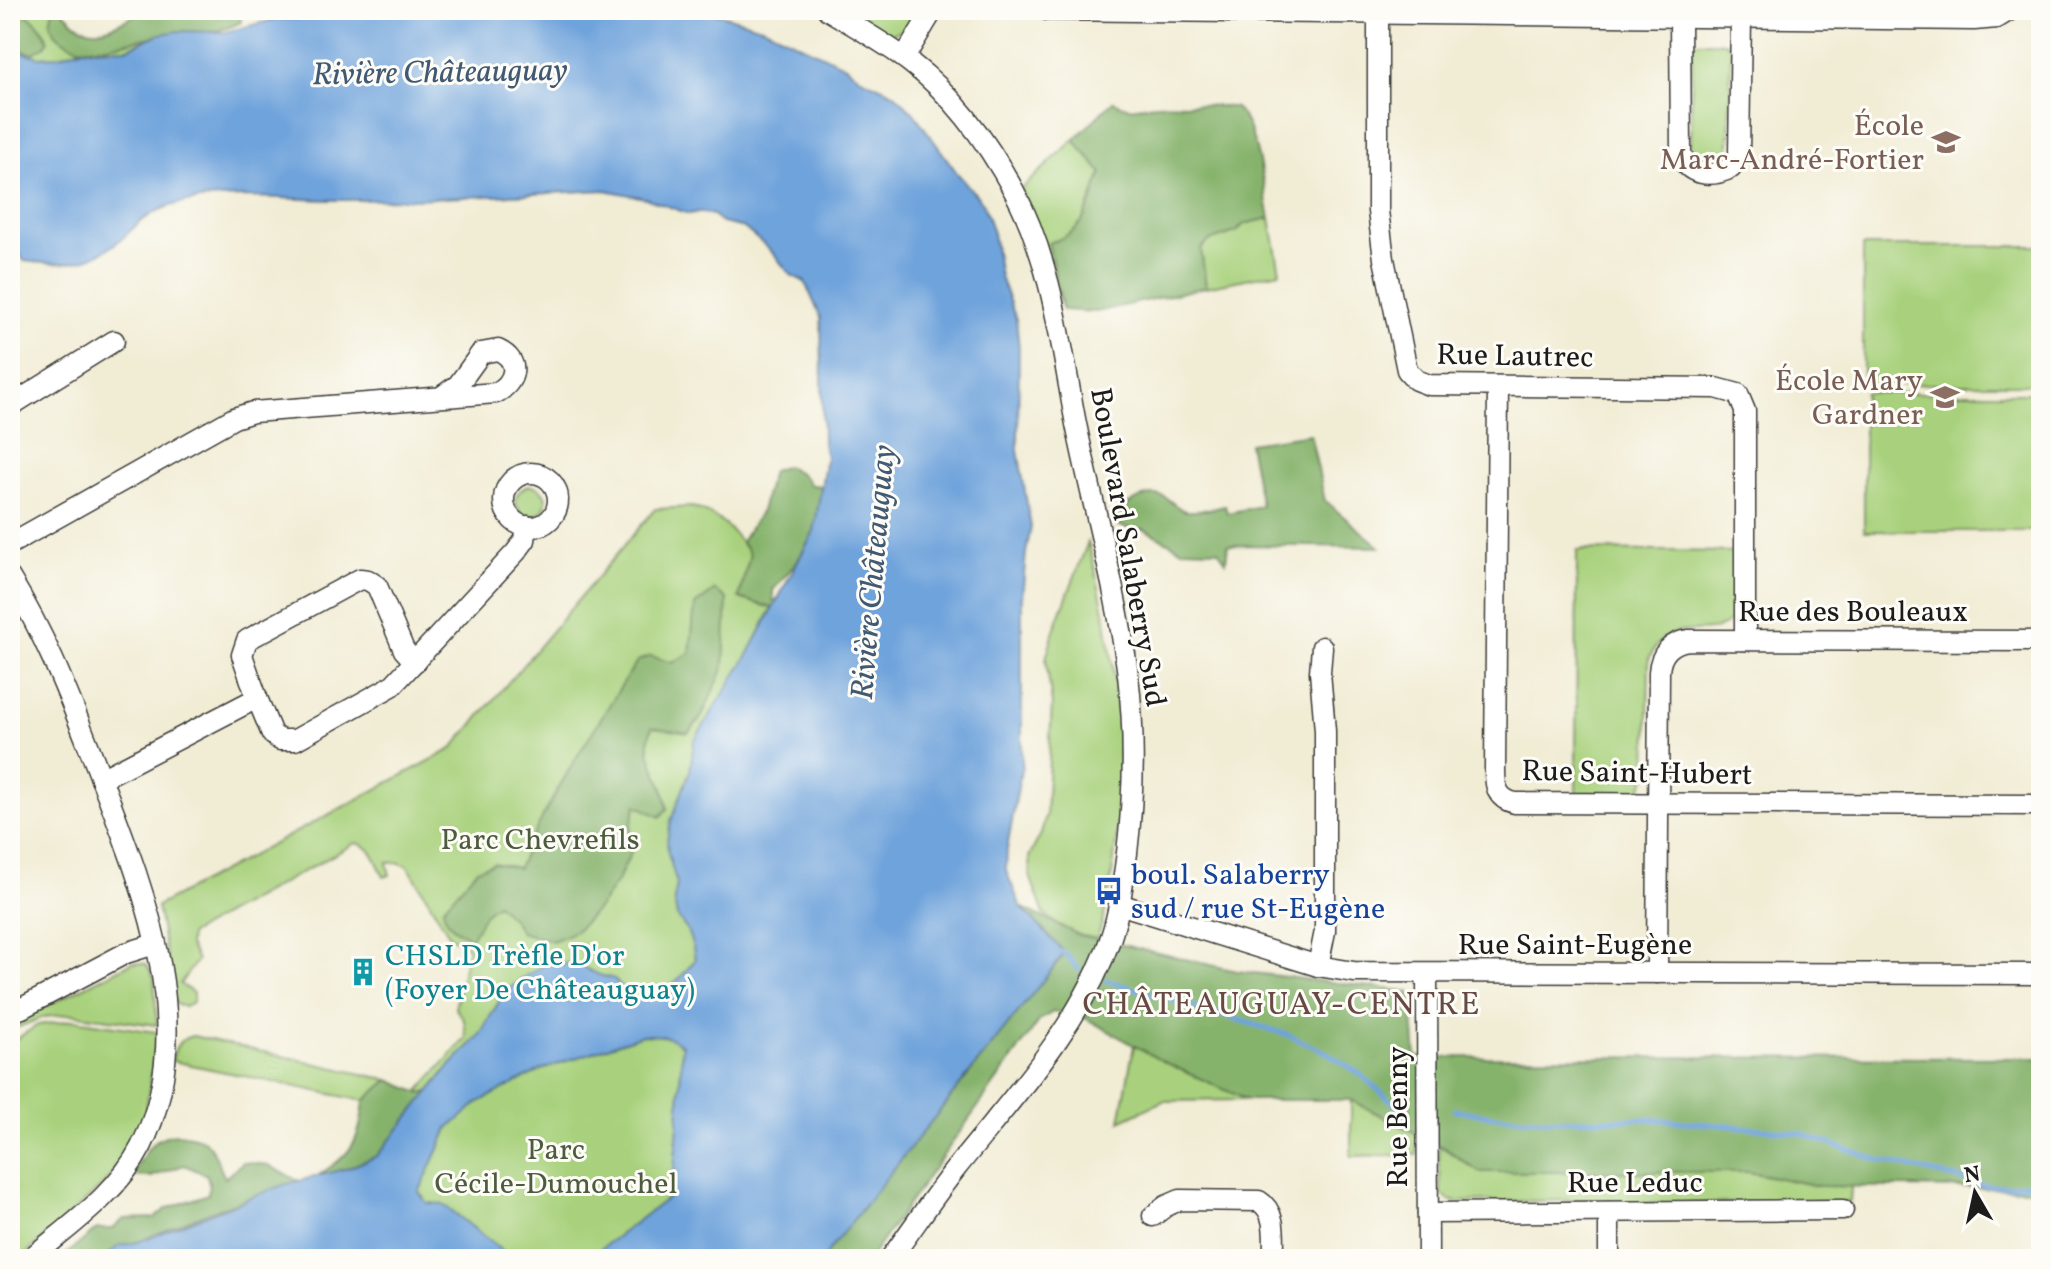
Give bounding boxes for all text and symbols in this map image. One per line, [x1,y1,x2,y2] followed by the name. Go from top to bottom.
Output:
[312,50,568,98] water label: Rivière Châteauguay
[1660,106,1924,182] place label: École Marc-André-Fortier
[1931,127,1961,157] school or university icon: École Marc-André-Fortier
[1436,335,1594,379] street label: Rue Lautrec
[1775,361,1923,437] place label: École Mary Gardner
[1930,382,1960,412] school or university icon: École Mary Gardner
[1078,384,1176,710] street label: Boulevard Salaberry Sud
[842,443,908,702] water label: Rivière Châteauguay
[1738,592,1968,634] street label: Rue des Bouleaux
[1521,751,1753,797] street label: Rue Saint-Hubert
[441,820,640,862] park label: Parc Chevrefils
[1131,855,1385,931] place label: boul. Salaberry sud / rue St-Eugène
[1094,876,1124,906] bus stop icon: boul. Salaberry sud / rue St-Eugène
[1458,925,1692,967] street label: Rue Saint-Eugène
[385,936,695,1012] place label: CHSLD Trèfle D'or (Foyer De Châteauguay)
[348,957,378,987] building icon: CHSLD Trèfle D'or (Foyer De Châteauguay)
[1082,984,1482,1028] district label: CHÂTEAUGUAY-CENTRE
[1378,1046,1420,1188] street label: Rue Benny
[434,1130,678,1206] park label: Parc Cécile-Dumouchel
[1935,1153,2015,1233] north arrow
[1962,1159,1983,1192] text: N
[1567,1163,1703,1205] street label: Rue Leduc

